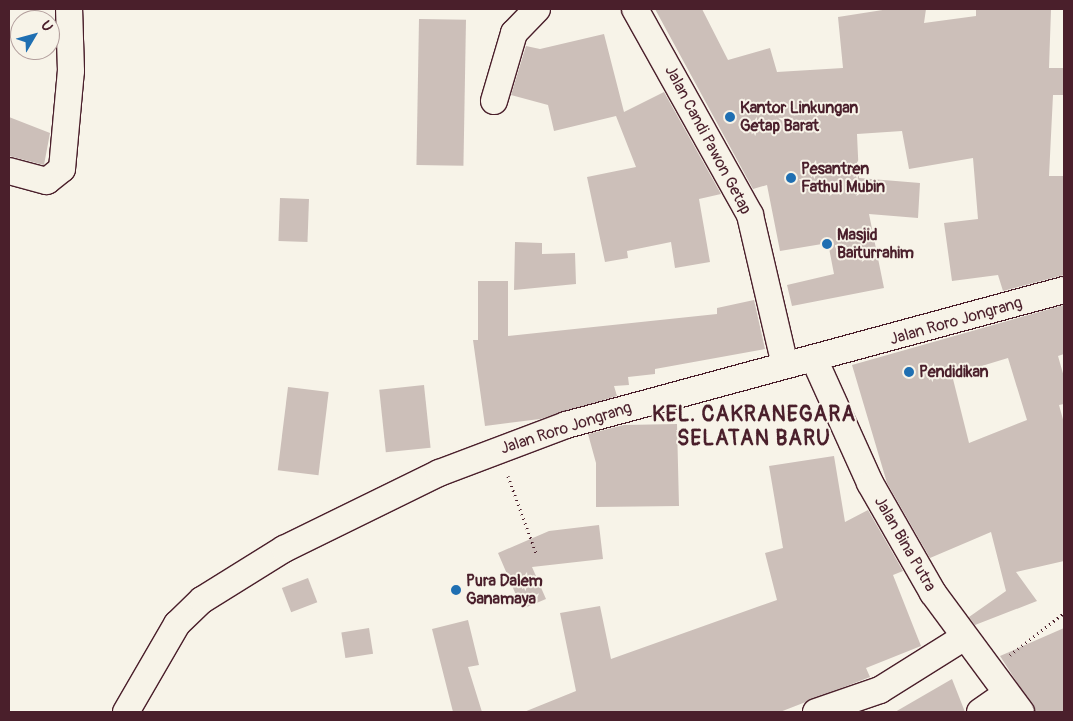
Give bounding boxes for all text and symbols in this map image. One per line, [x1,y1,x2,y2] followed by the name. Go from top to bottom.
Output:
[10,10,60,60] north arrow
[37,17,56,35] text: U
[661,62,755,218] street label: Jalan Candi Pawon Getap
[740,98,858,136] place label: Kantor Linkungan Getap Barat
[724,111,736,123] marker: Kantor Linkungan Getap Barat
[801,159,885,197] place label: Pesantren Fathul Mubin
[785,172,797,184] marker: Pesantren Fathul Mubin
[837,225,914,263] place label: Masjid Baiturrahim
[821,238,833,250] marker: Masjid Baiturrahim
[888,293,1024,349] street label: Jalan Roro Jongrang
[919,362,989,382] place label: Pendidikan
[903,366,915,378] marker: Pendidikan
[498,398,634,458] street label: Jalan Roro Jongrang
[650,402,858,452] district label: KEL. CAKRANEGARA SELATAN BARU
[870,493,940,595] street label: Jalan Bina Putra
[466,571,543,609] place label: Pura Dalem Ganamaya
[450,584,462,596] marker: Pura Dalem Ganamaya

